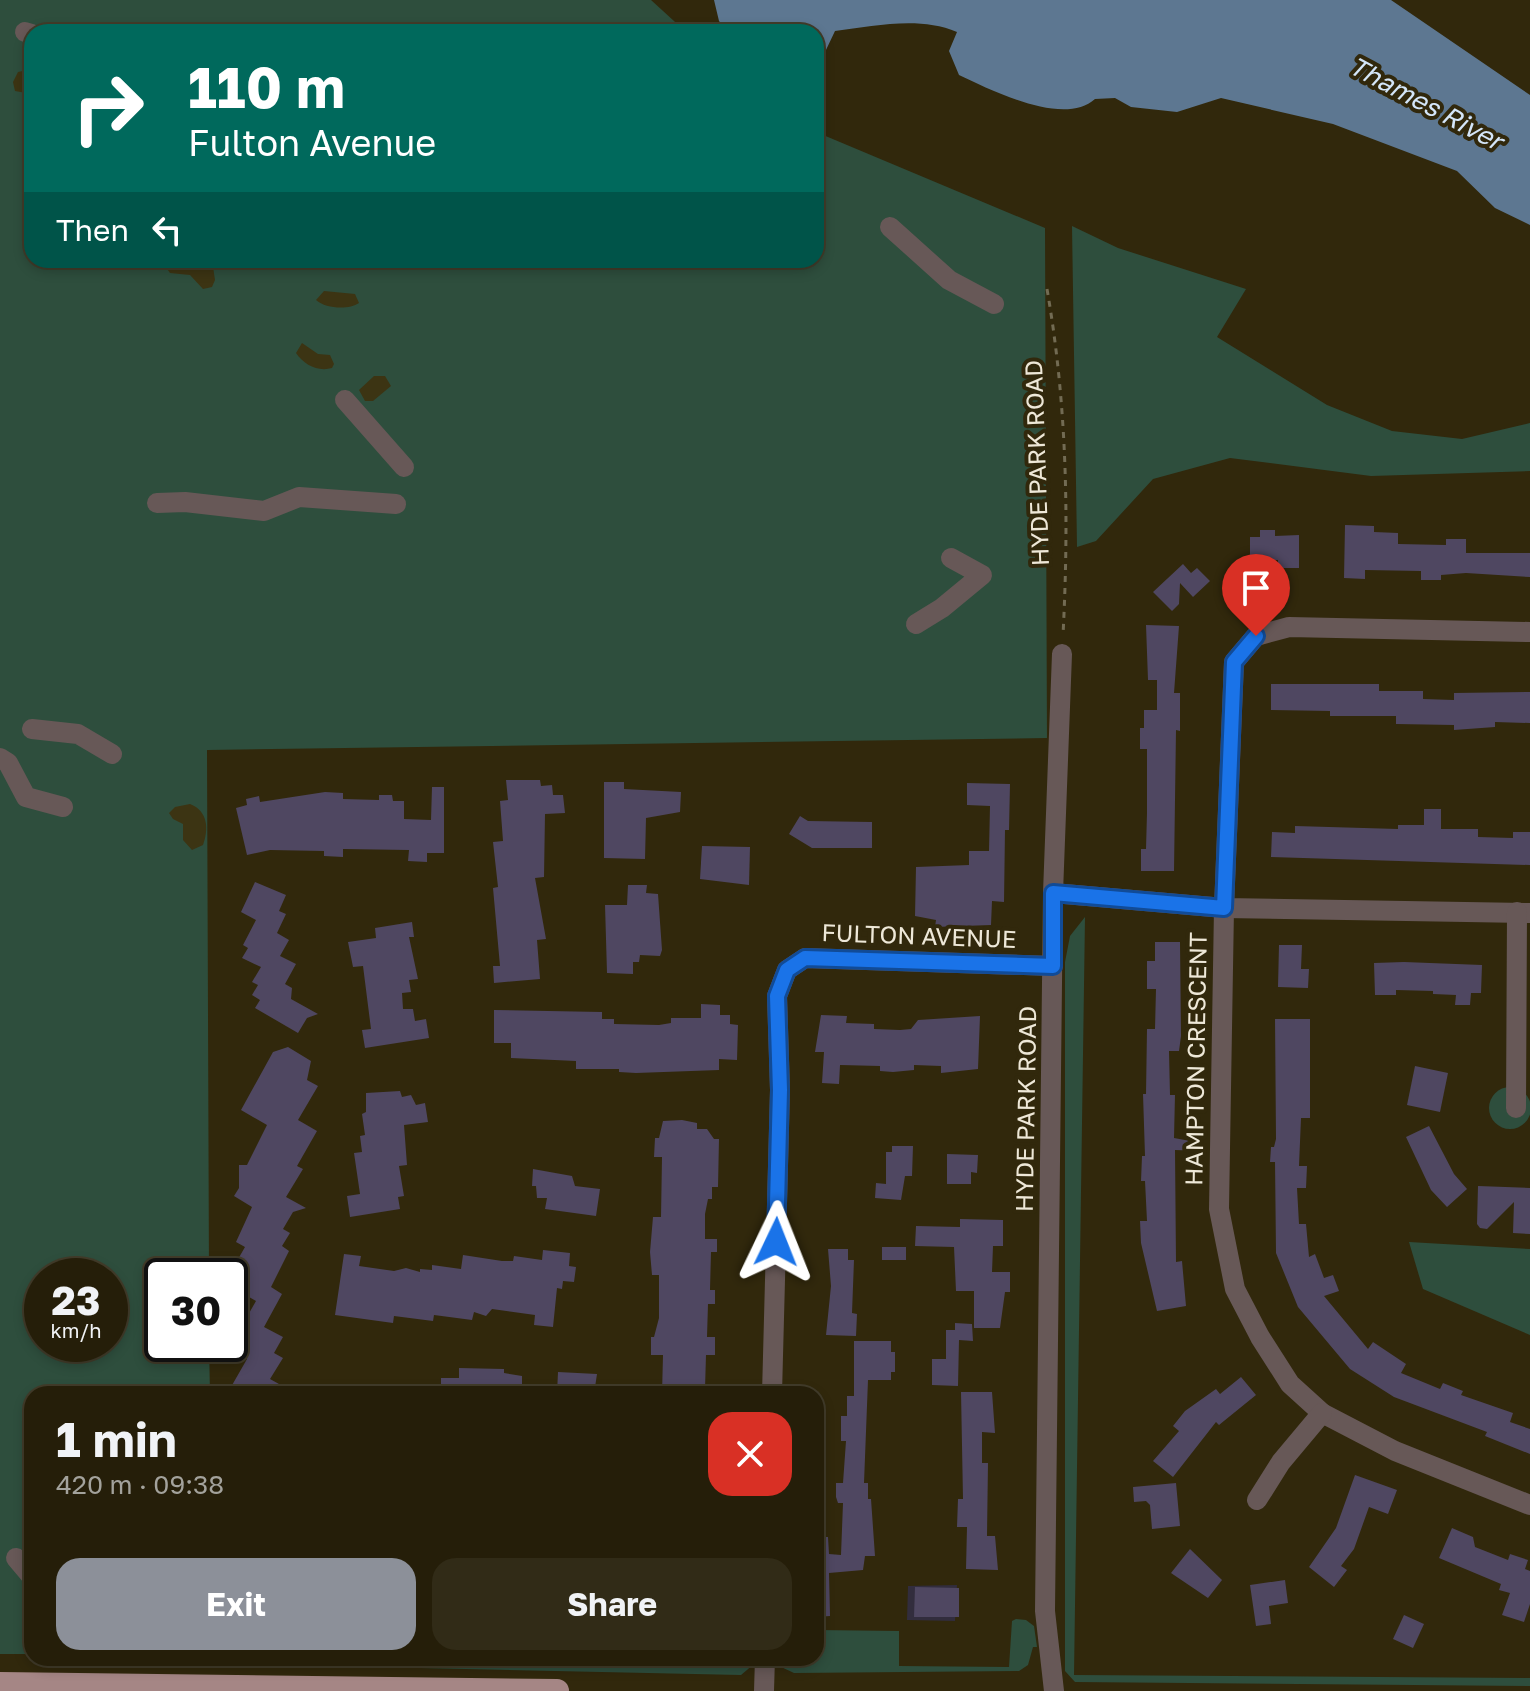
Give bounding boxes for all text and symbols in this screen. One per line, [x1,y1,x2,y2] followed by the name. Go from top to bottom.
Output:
[1344,50,1511,158] water label: Thames River
[188,53,345,120] text: 110 m
[56,56,160,160] icon: right
[188,121,436,164] text: Fulton Avenue
[145,208,189,252] icon: left
[56,212,129,248] text: Then
[1018,359,1054,567] street label: HYDE PARK ROAD
[1222,554,1290,636] pin
[1234,566,1278,610] icon: arrive
[821,917,1017,953] street label: FULTON AVENUE
[1178,932,1212,1186] street label: HAMPTON CRESCENT
[1009,1006,1041,1212] street label: HYDE PARK ROAD
[734,1200,818,1284] position arrow
[144,1258,248,1362] speed limit sign: 30
[52,1276,100,1324] text: 23
[51,1318,101,1342] text: km/h
[56,1410,177,1468] text: 1 min
[708,1412,792,1496] button: close
[56,1469,224,1500] text: 420 m · 09:38
[56,1558,416,1650] button: Exit
[432,1558,792,1650] button: Share

